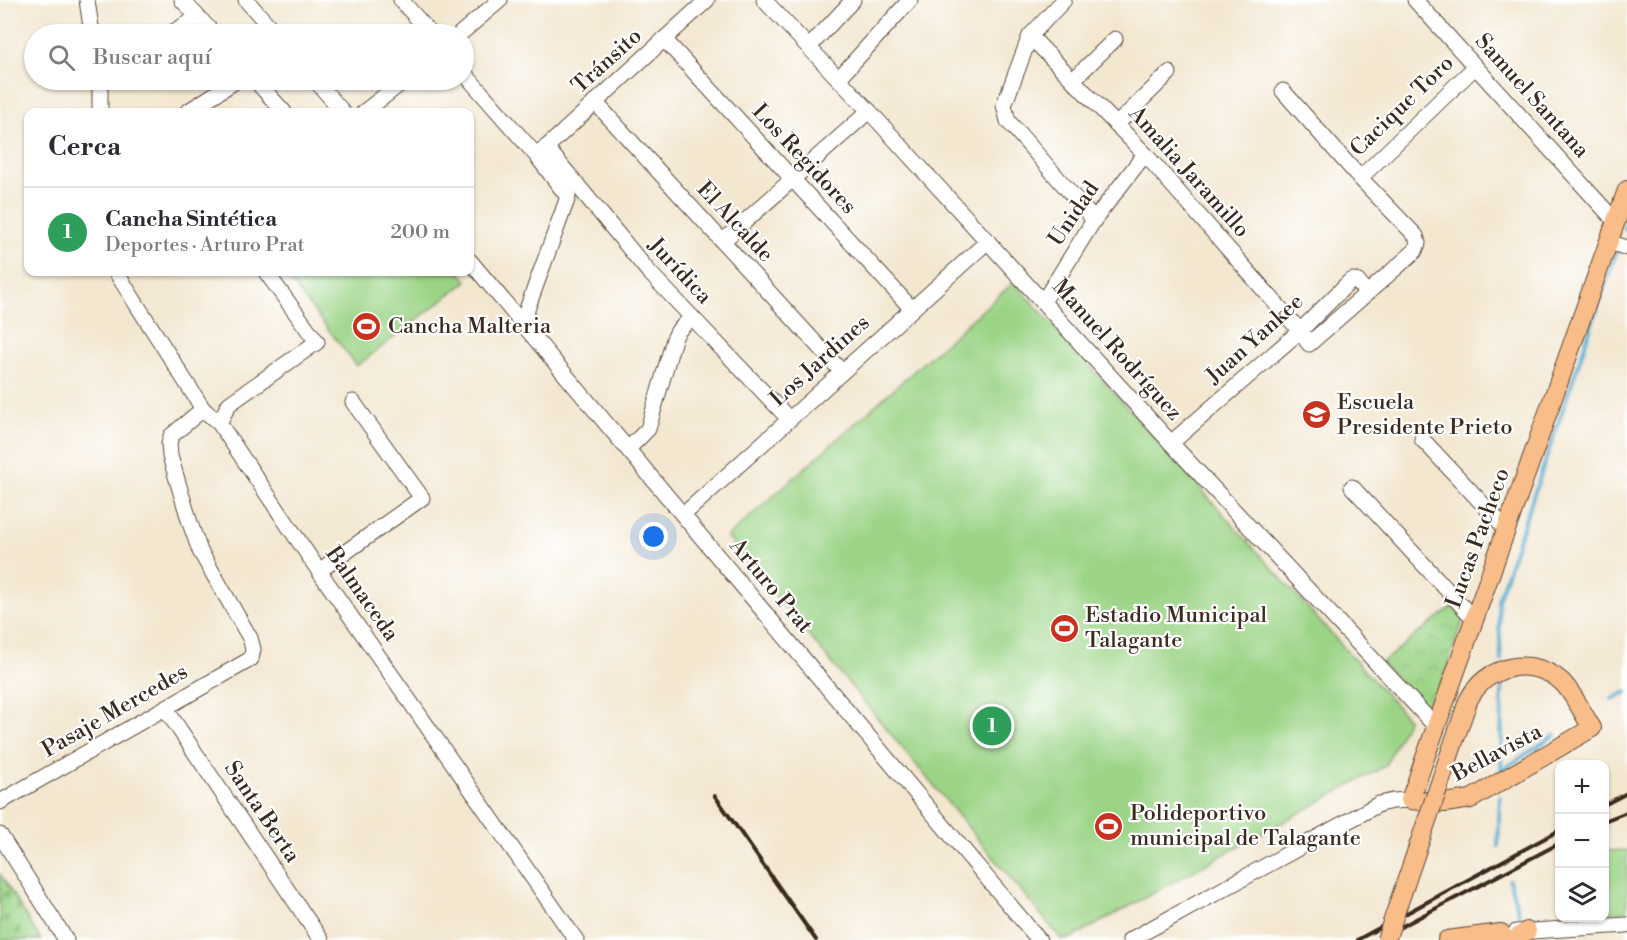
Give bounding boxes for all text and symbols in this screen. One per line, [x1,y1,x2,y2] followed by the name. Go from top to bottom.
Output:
[566,23,648,99] street label: Tránsito
[24,24,474,90] search box
[1469,28,1596,164] street label: Samuel Santana
[45,41,78,74] icon: search
[93,44,211,71] text: Buscar aquí
[1344,50,1460,162] street label: Cacique Toro
[746,98,862,220] street label: Los Regidores
[1122,100,1255,243] street label: Amalia Jaramillo
[48,131,121,163] text: Cerca
[691,176,779,268] street label: El Alcalde
[1043,176,1106,251] street label: Unidad
[105,206,277,233] text: Cancha Sintética
[63,220,72,245] text: 1
[390,220,450,245] text: 200 m
[642,231,718,311] street label: Jurídica
[105,233,305,258] text: Deportes · Arturo Prat
[1046,274,1188,426] street label: Manuel Rodríguez
[1200,288,1309,390] street label: Juan Yankee
[765,309,875,413] street label: Los Jardines
[351,310,383,342] sports icon: Cancha Malteria
[388,313,552,340] place label: Cancha Malteria
[1337,389,1513,441] place label: Escuela Presidente Prieto
[1300,399,1332,431] school or university icon: Escuela Presidente Prieto
[1440,464,1516,612] street label: Lucas Pacheco
[639,522,668,551] your location
[723,532,818,639] street label: Arturo Prat
[319,541,405,647] street label: Balmaceda
[1085,602,1268,654] place label: Estadio Municipal Talagante
[1048,612,1080,644] sports icon: Estadio Municipal Talagante
[37,658,193,764] street label: Pasaje Mercedes
[972,704,1012,748] pin: 1
[1447,718,1547,788] street label: Bellavista
[218,756,306,869] street label: Santa Berta
[1555,760,1609,922] map controls
[1555,760,1609,814] button: +
[1130,800,1361,852] place label: Polideportivo municipal de Talagante
[1093,810,1125,842] sports icon: Polideportivo municipal de Talagante
[1555,814,1609,868] button: −
[1555,868,1609,922] button: layers

